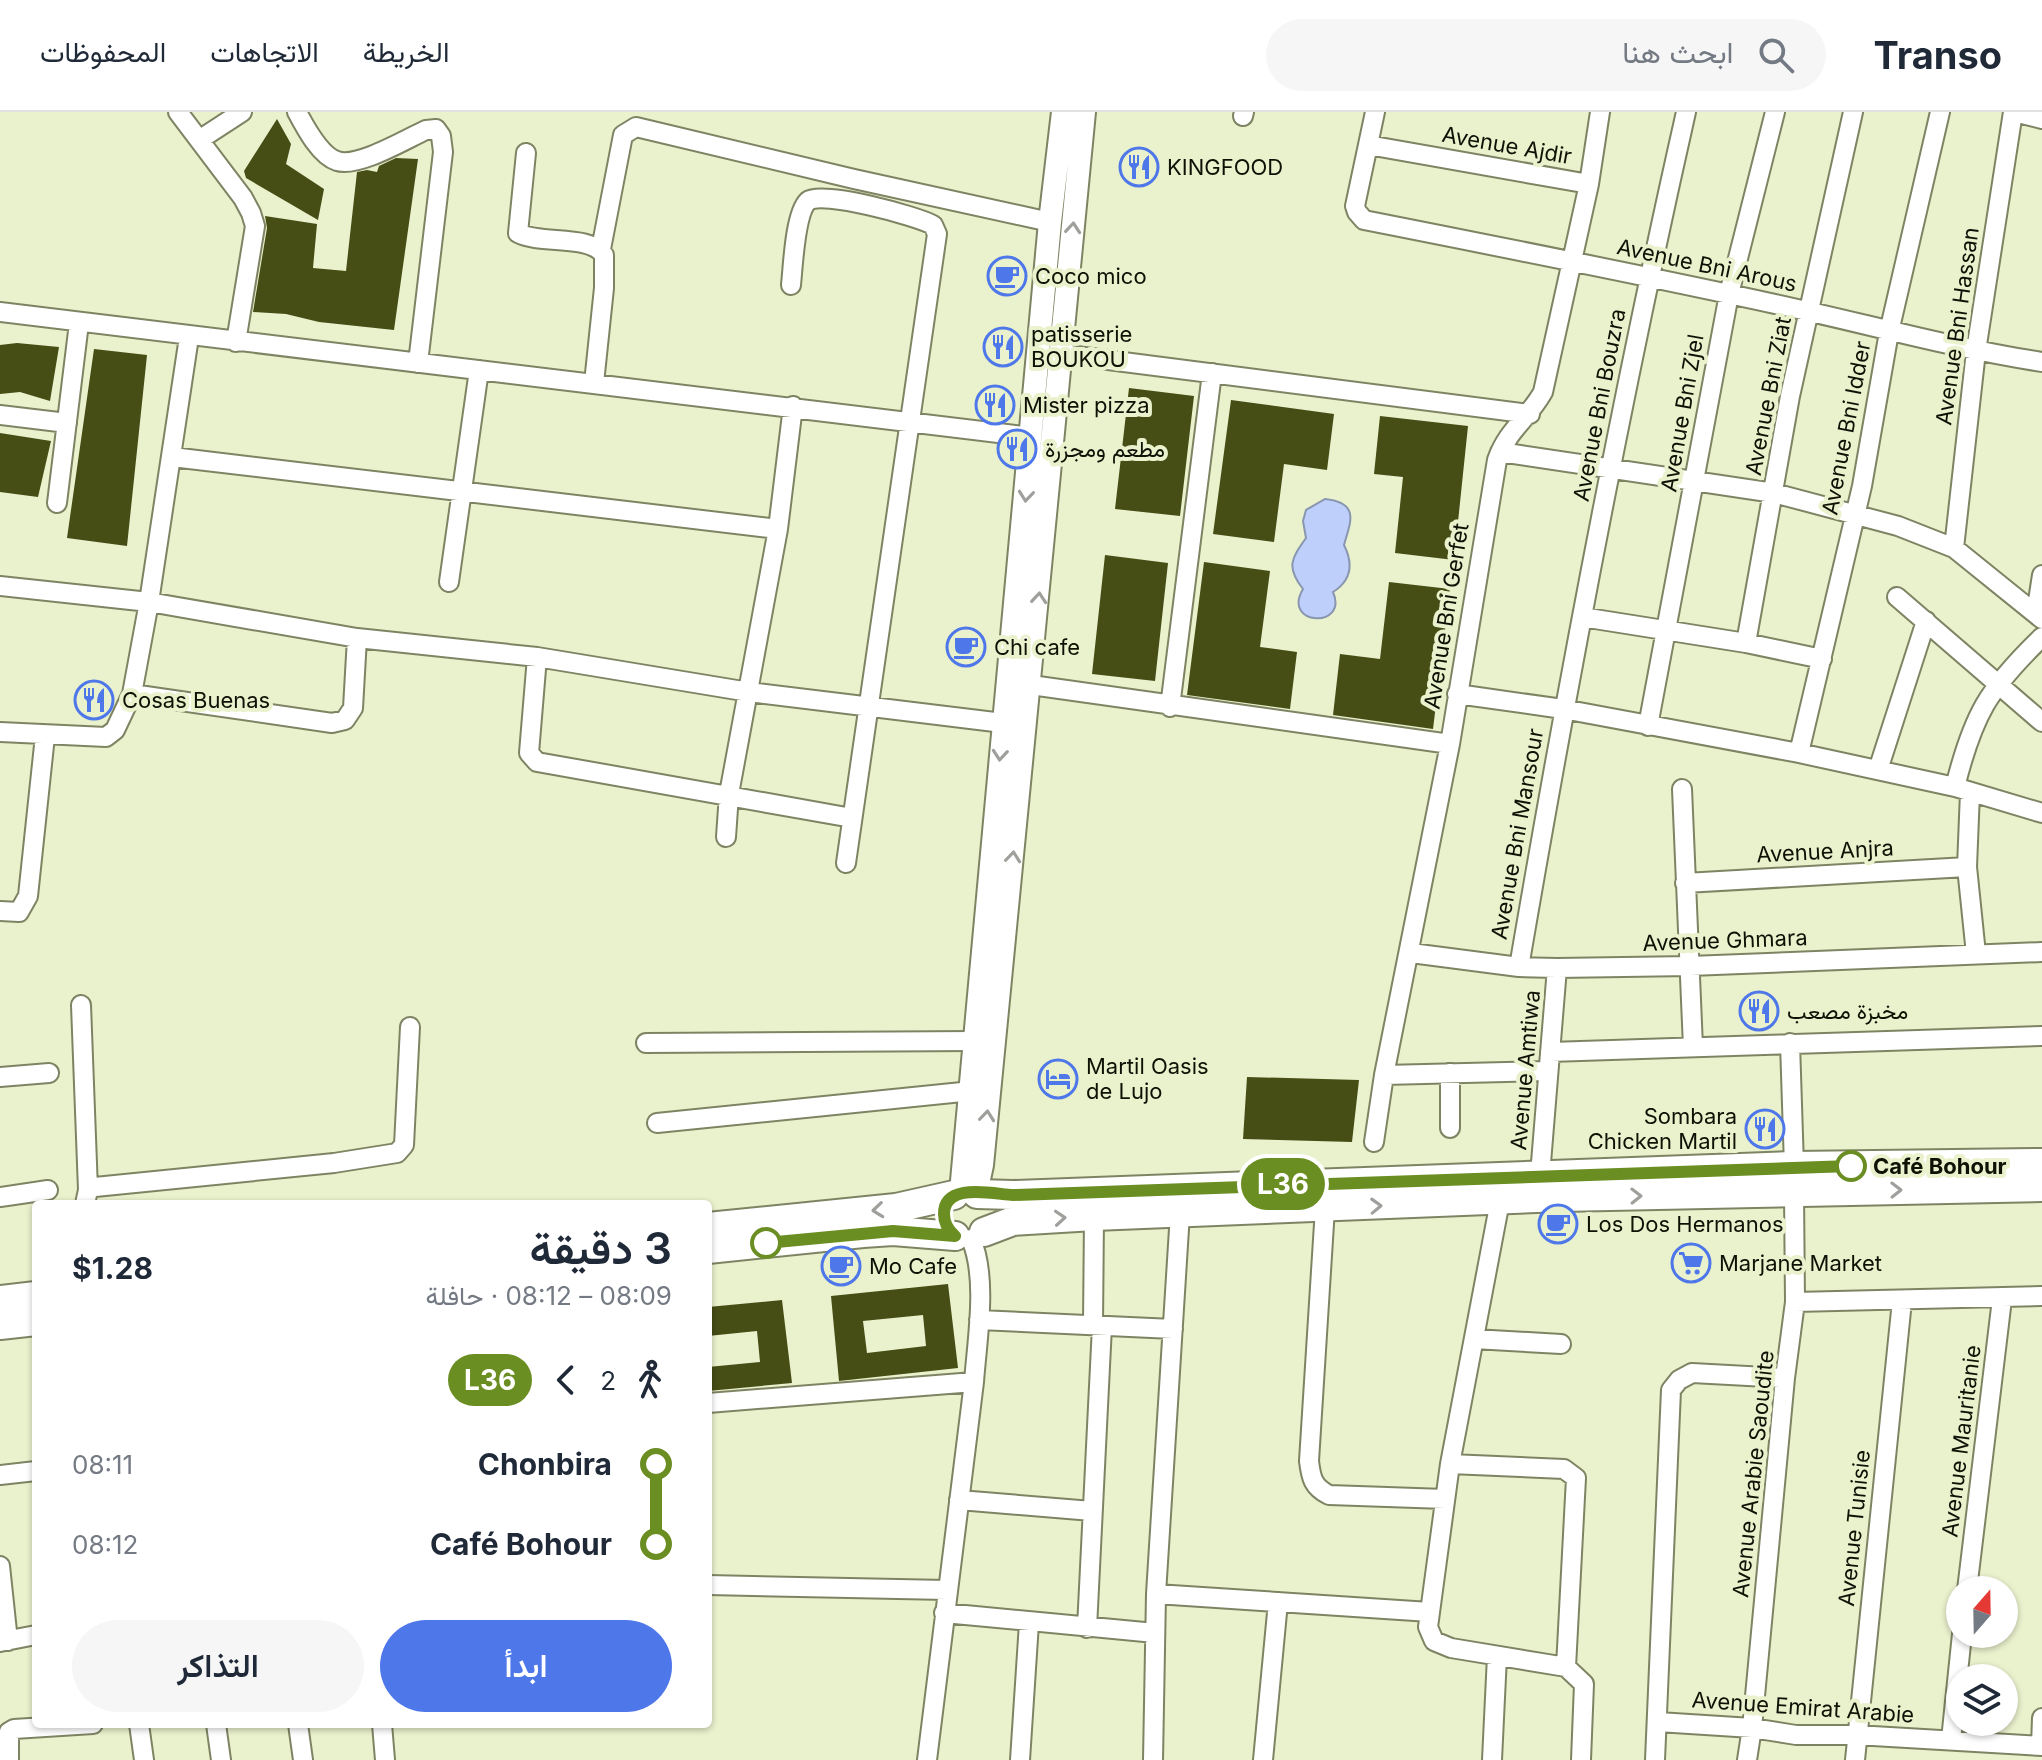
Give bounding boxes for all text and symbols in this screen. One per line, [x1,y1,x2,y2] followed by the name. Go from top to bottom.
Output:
[1266,19,1826,91] search box
[1874,32,2002,78] text: Transo
[1754,33,1798,77] icon: search
[1622,34,1734,70] text: ابحث هنا
[40,35,166,69] text: المحفوظات
[210,35,319,69] text: الاتجاهات
[363,35,449,69] text: الخريطة
[1440,121,1574,169] street label: Avenue Ajdir
[1118,146,1160,188] restaurant icon: KINGFOOD
[1167,154,1283,180] place label: KINGFOOD
[1064,221,1081,234] one-way arrow
[1930,225,1984,427] street label: Avenue Bni Hassan
[1615,233,1799,297] street label: Avenue Bni Arous
[986,255,1028,297] cafe icon: Coco mico
[1035,263,1147,289] place label: Coco mico
[1568,306,1630,504] street label: Avenue Bni Bouzra
[1740,314,1796,478] street label: Avenue Bni Ziat
[1031,321,1132,372] place label: patisserie BOUKOU
[982,326,1024,368] restaurant icon: patisserie BOUKOU
[1655,332,1709,494] street label: Avenue Bni Zjel
[1816,339,1876,517] street label: Avenue Bni Idder
[974,384,1016,426] restaurant icon: Mister pizza
[1023,392,1150,418] place label: Mister pizza
[996,428,1038,470] restaurant icon: مطعم ومجزرة
[1045,436,1165,464] place label: مطعم ومجزرة
[1017,490,1034,503] one-way arrow
[1418,521,1474,711] street label: Avenue Bni Gerfet
[1030,591,1047,604] one-way arrow
[945,626,987,668] cafe icon: Chi cafe
[994,634,1080,660] place label: Chi cafe
[73,679,115,721] restaurant icon: Cosas Buenas
[122,687,270,713] place label: Cosas Buenas
[1486,727,1548,941] street label: Avenue Bni Mansour
[992,749,1009,762] one-way arrow
[1756,834,1894,868] street label: Avenue Anjra
[1005,850,1022,863] one-way arrow
[1642,924,1808,956] street label: Avenue Ghmara
[1505,989,1545,1151] street label: Avenue Amtiwa
[1738,990,1780,1032] restaurant icon: مخبزة مصعب
[1787,998,1908,1025] place label: مخبزة مصعب
[1086,1053,1209,1104] place label: Martil Oasis de Lujo
[1037,1058,1079,1100] hotel icon: Martil Oasis de Lujo
[1588,1103,1737,1154] place label: Sombara Chicken Martil
[1744,1108,1786,1150] restaurant icon: Sombara Chicken Martil
[979,1109,996,1122] one-way arrow
[1836,1151,1866,1181] marker: Café Bohour
[1873,1153,2007,1179] place label: Café Bohour
[1237,1158,1329,1210] line badge: L36
[1257,1167,1309,1201] text: L36
[1890,1182,1903,1199] one-way arrow
[1630,1187,1643,1204] one-way arrow
[1370,1198,1383,1215] one-way arrow
[871,1202,884,1219] one-way arrow
[1537,1203,1579,1245] cafe icon: Los Dos Hermanos
[1054,1210,1067,1227] one-way arrow
[1586,1211,1784,1237] place label: Los Dos Hermanos
[530,1221,672,1275] text: 3 دقيقة
[751,1228,781,1258] unlabelled marker
[1670,1242,1712,1284] supermarket icon: Marjane Market
[820,1245,862,1287] cafe icon: Mo Cafe
[72,1250,153,1286] text: $1.28
[1719,1250,1882,1276] place label: Marjane Market
[869,1253,957,1279] place label: Mo Cafe
[425,1280,672,1311] text: 08:09 – 08:12 · حافلة
[1936,1343,1986,1539] street label: Avenue Mauritanie
[1727,1349,1779,1599] street label: Avenue Arabie Saoudite
[544,1358,588,1402] icon: back
[628,1358,672,1402] icon: walk
[464,1363,516,1397] text: L36
[600,1365,616,1396] text: 2
[478,1446,612,1482] text: Chonbira
[1833,1448,1875,1608] street label: Avenue Tunisie
[72,1449,133,1480] text: 08:11
[430,1526,612,1562] text: Café Bohour
[72,1529,138,1560] text: 08:12
[1946,1576,2018,1648] north arrow
[1946,1576,2018,1736] map controls
[72,1620,364,1712] button: التذاكر
[380,1620,672,1712] button: ابدأ
[1946,1664,2018,1736] button: layers
[1691,1686,1915,1728] street label: Avenue Emirat Arabie

